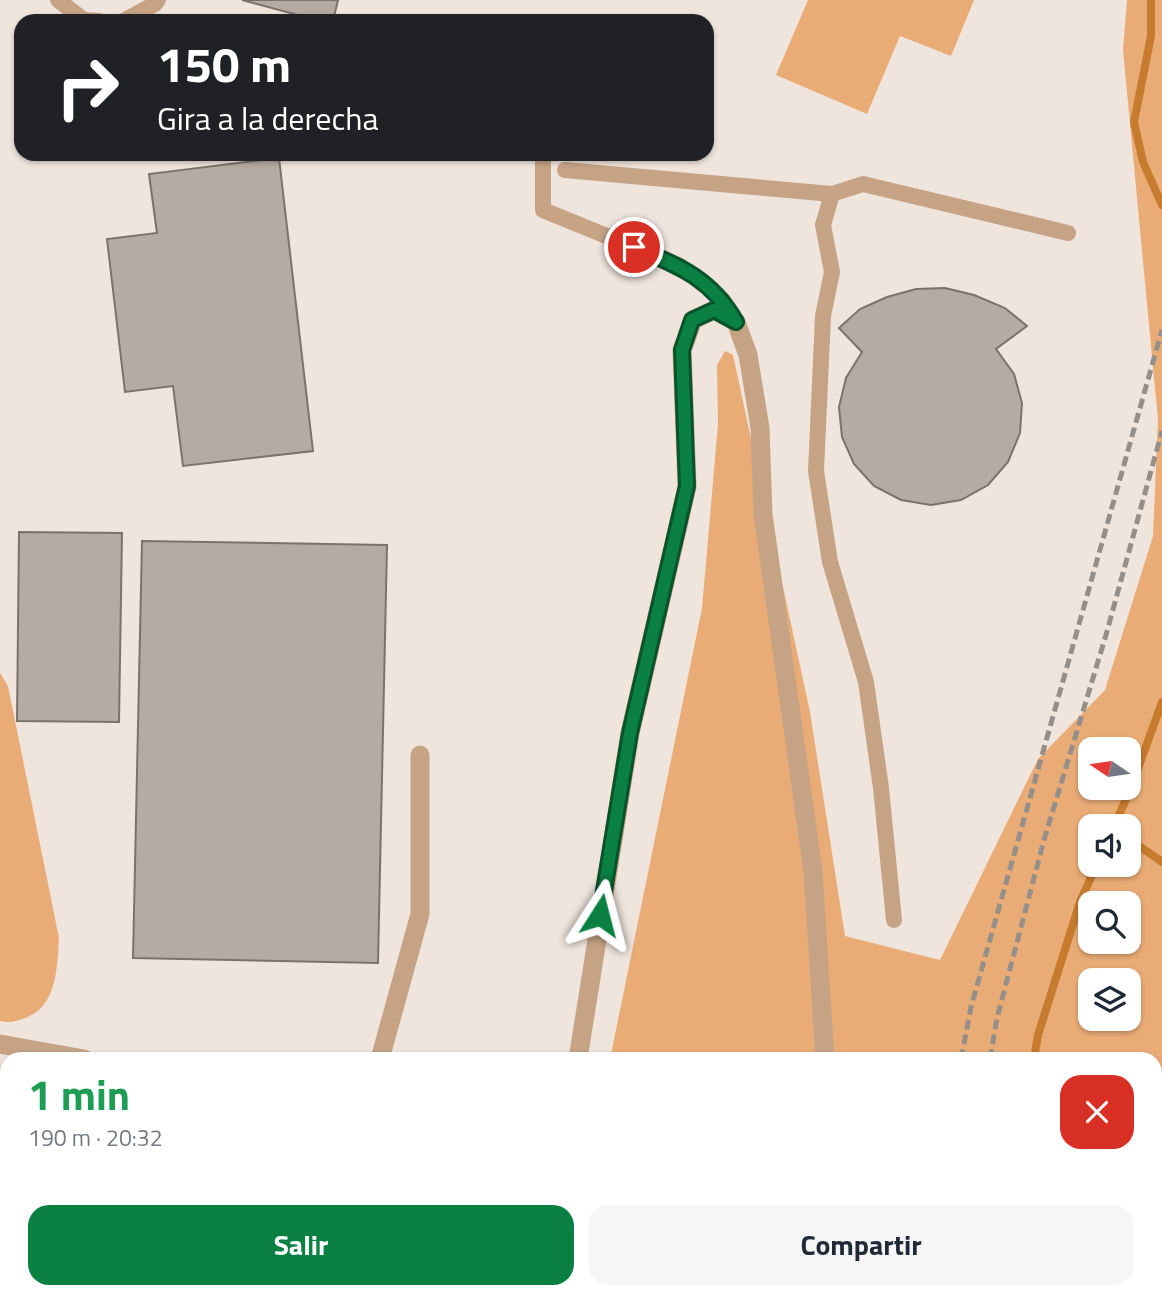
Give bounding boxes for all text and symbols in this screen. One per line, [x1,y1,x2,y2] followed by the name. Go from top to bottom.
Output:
[157,26,291,101] text: 150 m
[42,42,133,133] icon: right
[157,94,379,142] text: Gira a la derecha
[604,217,664,277] pin
[615,228,653,266] icon: arrive
[1078,737,1141,800] north arrow
[1078,737,1141,1031] map controls
[1078,814,1141,877] button: sound
[563,878,637,952] position arrow
[1078,891,1141,954] button: search
[1078,968,1141,1031] button: layers
[28,1062,130,1126] text: 1 min
[1060,1075,1134,1149] button: close
[28,1120,163,1155] text: 190 m · 20:32
[28,1205,574,1285] button: Salir
[588,1205,1134,1285] button: Compartir

